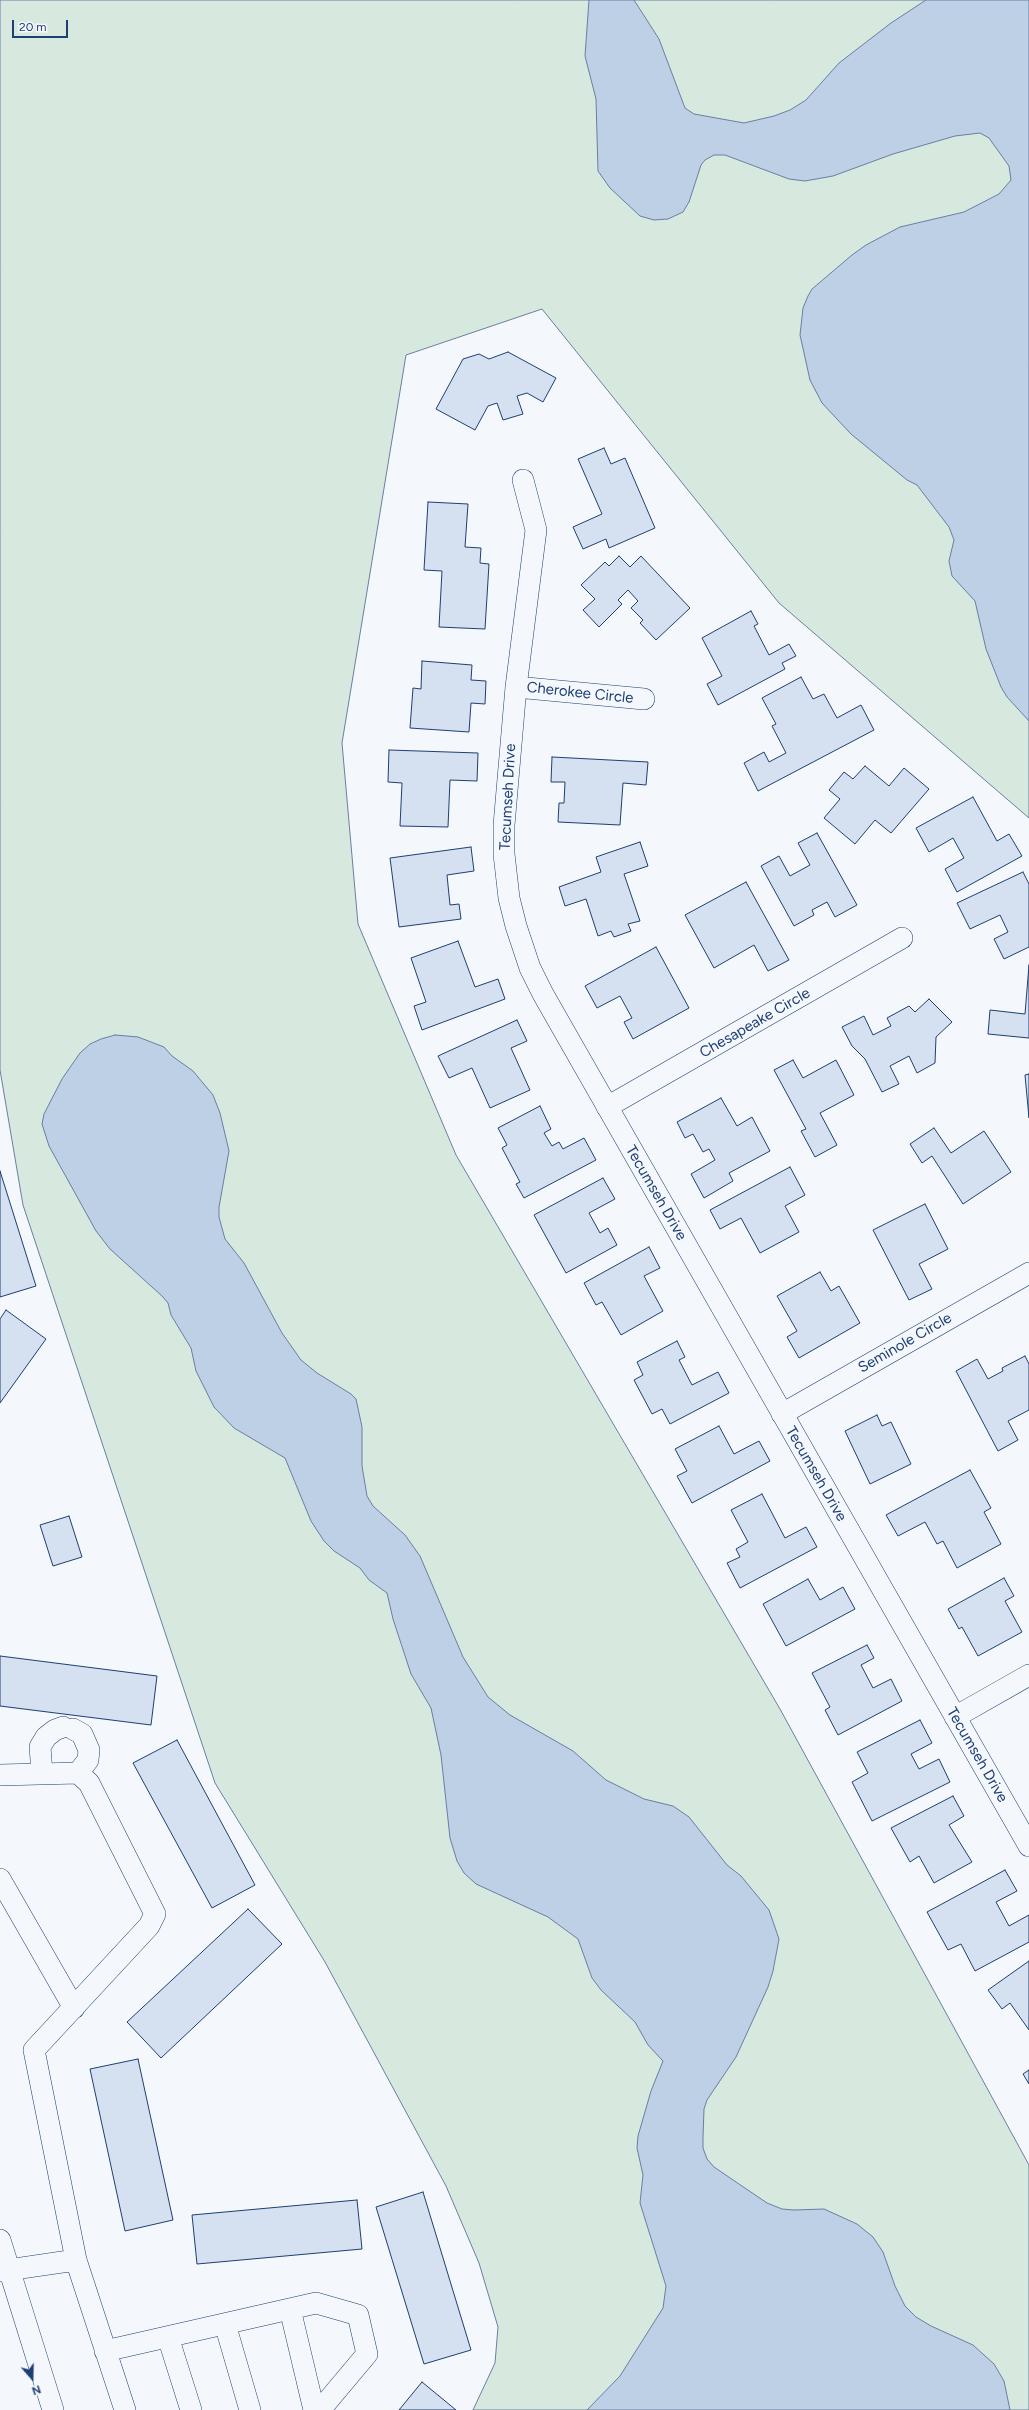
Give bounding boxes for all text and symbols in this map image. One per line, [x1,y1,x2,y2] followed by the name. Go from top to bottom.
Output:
[14,12,70,38] scale bar
[19,20,47,34] text: 20 m
[526,678,634,708] street label: Cherokee Circle
[496,743,520,851] street label: Tecumseh Drive
[697,984,813,1062] street label: Chesapeake Circle
[622,1142,690,1244] street label: Tecumseh Drive
[855,1309,955,1377] street label: Seminole Circle
[782,1423,850,1525] street label: Tecumseh Drive
[943,1704,1011,1806] street label: Tecumseh Drive
[12,2358,52,2398] north arrow
[30,2382,43,2397] text: N

